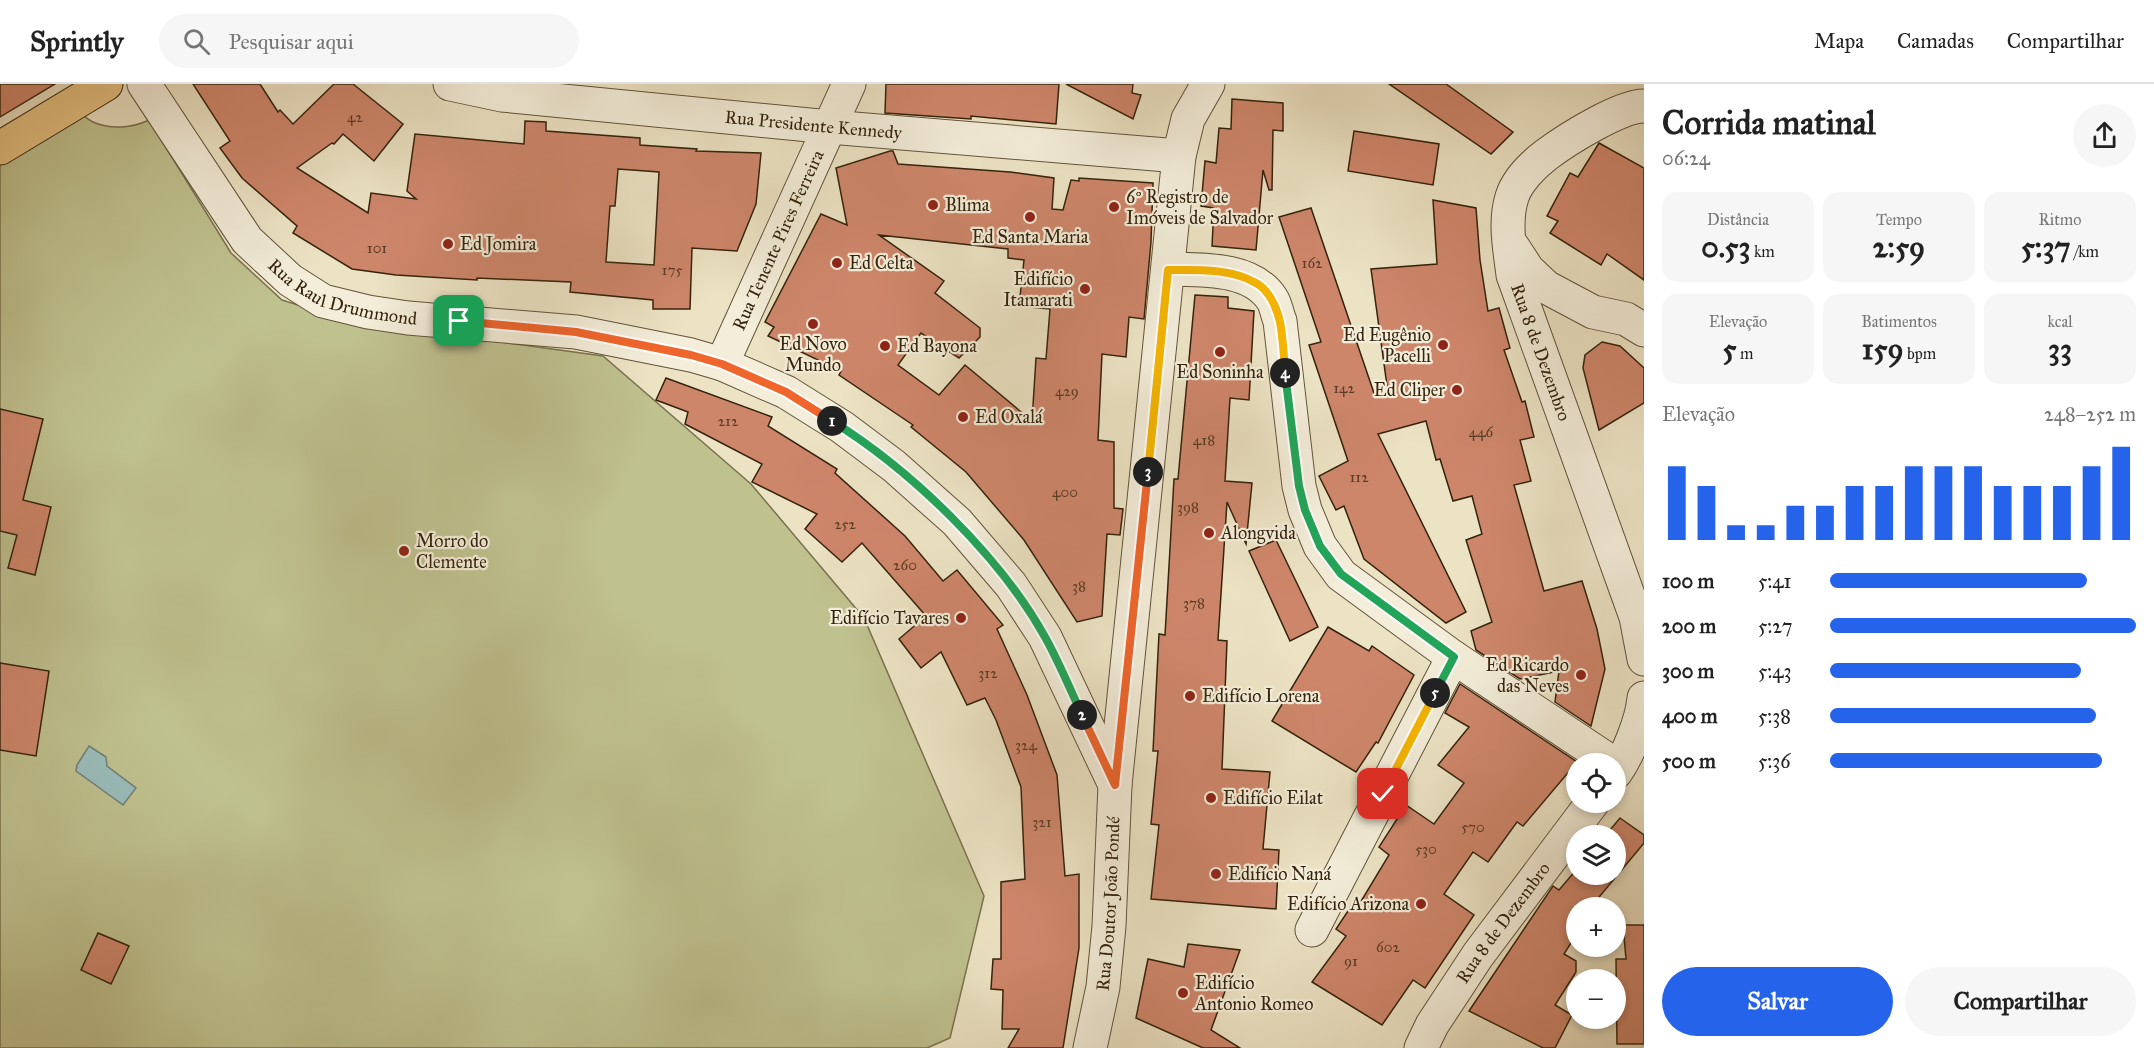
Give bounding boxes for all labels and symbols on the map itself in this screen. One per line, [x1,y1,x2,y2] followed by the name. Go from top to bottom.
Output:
[724,106,903,144] street label: Rua Presidente Kennedy
[347,108,363,126] house number: 42
[728,146,829,334] street label: Rua Tenente Pires Ferreira
[1126,186,1274,229] place label: 6º Registro de Imóveis de Salvador
[945,194,990,216] place label: Blima
[926,198,940,212] marker: Blima
[1107,200,1121,214] marker: 6º Registro de Imóveis de Salvador
[1023,210,1037,224] marker: Ed Santa Maria
[972,226,1089,248] place label: Ed Santa Maria
[460,233,537,256] place label: Ed Jomira
[441,237,455,251] marker: Ed Jomira
[367,239,387,257] house number: 101
[849,252,914,274] place label: Ed Celta
[263,254,418,330] street label: Rua Raul Drummond
[1302,254,1323,272] house number: 162
[830,256,844,270] marker: Ed Celta
[662,261,682,279] house number: 175
[1003,268,1073,311] place label: Edifício Itamarati
[1506,280,1576,424] street label: Rua 8 de Dezembro
[1078,282,1092,296] marker: Edifício Itamarati
[433,295,484,346] pin
[806,317,820,331] marker: Ed Novo Mundo
[1343,324,1431,367] place label: Ed Eugênio Pacelli
[779,333,847,376] place label: Ed Novo Mundo
[897,335,977,357] place label: Ed Bayona
[1436,338,1450,352] marker: Ed Eugênio Pacelli
[878,339,892,353] marker: Ed Bayona
[1213,345,1227,359] marker: Ed Soninha
[1270,358,1300,388] pin: 4
[1176,361,1264,383] place label: Ed Soninha
[1333,379,1355,397] house number: 142
[1374,379,1445,401] place label: Ed Cliper
[1055,382,1079,400] house number: 429
[1450,383,1464,397] marker: Ed Cliper
[817,406,847,436] pin: 1
[975,406,1043,428] place label: Ed Oxalá
[956,410,970,424] marker: Ed Oxalá
[718,412,739,430] house number: 212
[1469,423,1495,441] house number: 446
[1193,431,1215,449] house number: 418
[1133,457,1163,487] pin: 3
[1349,468,1369,486] house number: 112
[1052,483,1078,501] house number: 400
[1177,498,1199,516] house number: 398
[834,515,856,533] house number: 252
[1220,522,1296,545] place label: Alongvida
[1202,526,1216,540] marker: Alongvida
[416,530,488,573] place label: Morro do Clemente
[397,544,411,558] marker: Morro do Clemente
[893,556,917,574] house number: 260
[1072,577,1086,595] house number: 38
[1183,594,1205,612] house number: 378
[830,607,949,629] place label: Edifício Tavares
[954,611,968,625] marker: Edifício Tavares
[1486,654,1569,697] place label: Ed Ricardo das Neves
[978,664,998,682] house number: 312
[1574,668,1588,682] marker: Ed Ricardo das Neves
[1420,678,1450,708] pin: 5
[1202,685,1320,707] place label: Edifício Lorena
[1183,689,1197,703] marker: Edifício Lorena
[1067,700,1097,730] pin: 2
[1015,736,1038,754] house number: 324
[1357,768,1408,819] pin
[1223,787,1324,809] place label: Edifício Eilat
[1204,791,1218,805] marker: Edifício Eilat
[1032,813,1052,831] house number: 321
[1092,815,1125,992] street label: Rua Doutor João Pondé
[1461,818,1485,836] house number: 570
[1415,840,1437,858] house number: 530
[1451,858,1555,987] street label: Rua 8 de Dezembro
[1228,863,1332,885] place label: Edifício Naná
[1209,867,1223,881] marker: Edifício Naná
[1287,893,1409,915] place label: Edifício Arizona
[1414,897,1428,911] marker: Edifício Arizona
[1376,938,1401,956] house number: 602
[1344,952,1358,970] house number: 91
[1194,972,1313,1015] place label: Edifício Antonio Romeo
[1176,986,1190,1000] marker: Edifício Antonio Romeo

